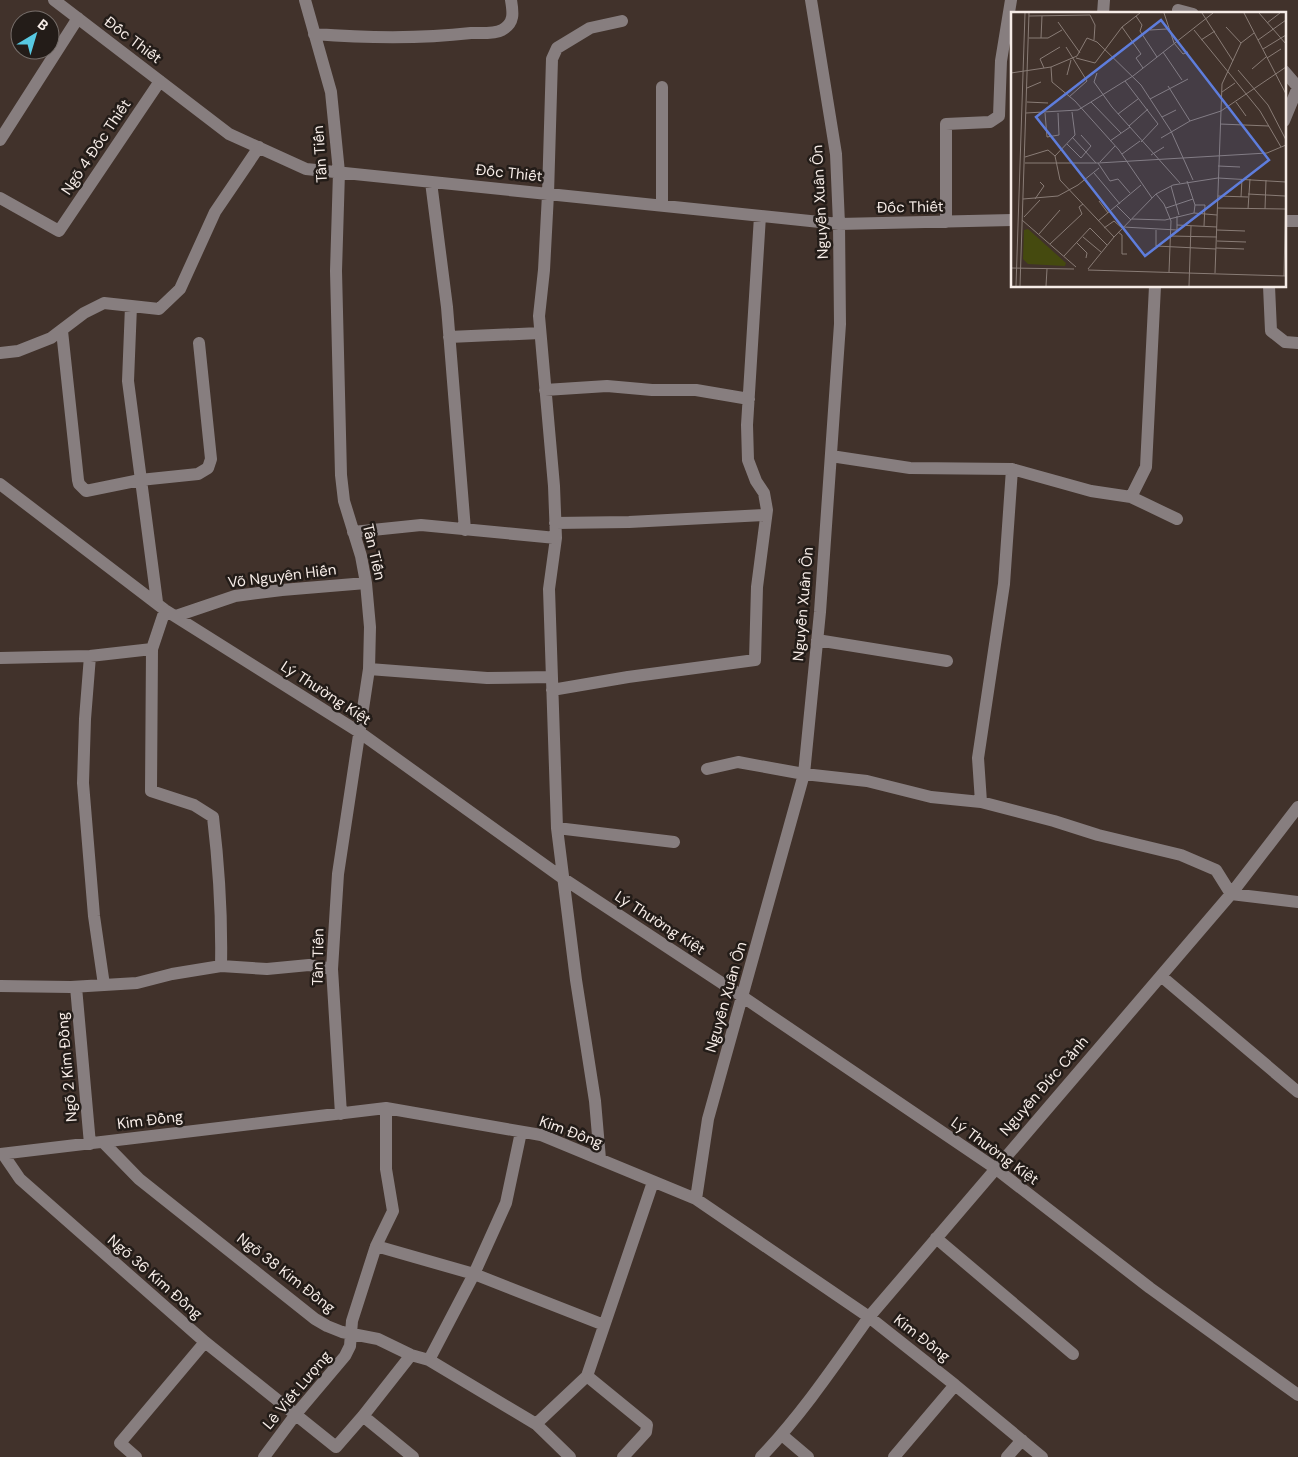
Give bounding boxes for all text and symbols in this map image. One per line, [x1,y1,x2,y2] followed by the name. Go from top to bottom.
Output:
[10,10,60,60] north arrow
[100,12,166,68] street label: Đốc Thiết
[1011,12,1286,288] inset map
[34,15,52,35] text: B
[57,95,135,199] street label: Ngõ 4 Đốc Thiết
[308,125,332,183] street label: Tân Tiến
[807,144,833,260] street label: Nguyễn Xuân Ôn
[475,160,543,186] street label: Đốc Thiết
[876,196,944,218] street label: Đốc Thiết
[358,522,390,582] street label: Tân Tiến
[788,546,818,662] street label: Nguyễn Xuân Ôn
[227,559,337,593] street label: Võ Nguyên Hiến
[277,656,375,730] street label: Lý Thường Kiệt
[611,886,709,960] street label: Lý Thường Kiệt
[308,928,328,986] street label: Tân Tiến
[701,939,751,1055] street label: Nguyễn Xuân Ôn
[52,1011,82,1123] street label: Ngõ 2 Kim Đồng
[995,1032,1093,1140] street label: Nguyễn Đức Cảnh
[116,1106,184,1134] street label: Kim Đồng
[536,1111,606,1153] street label: Kim Đồng
[947,1112,1043,1190] street label: Lý Thường Kiệt
[233,1228,339,1318] street label: Ngõ 38 Kim Đồng
[103,1230,207,1324] street label: Ngõ 36 Kim Đồng
[890,1310,954,1366] street label: Kim Đồng
[258,1347,336,1433] street label: Lê Viết Lượng

